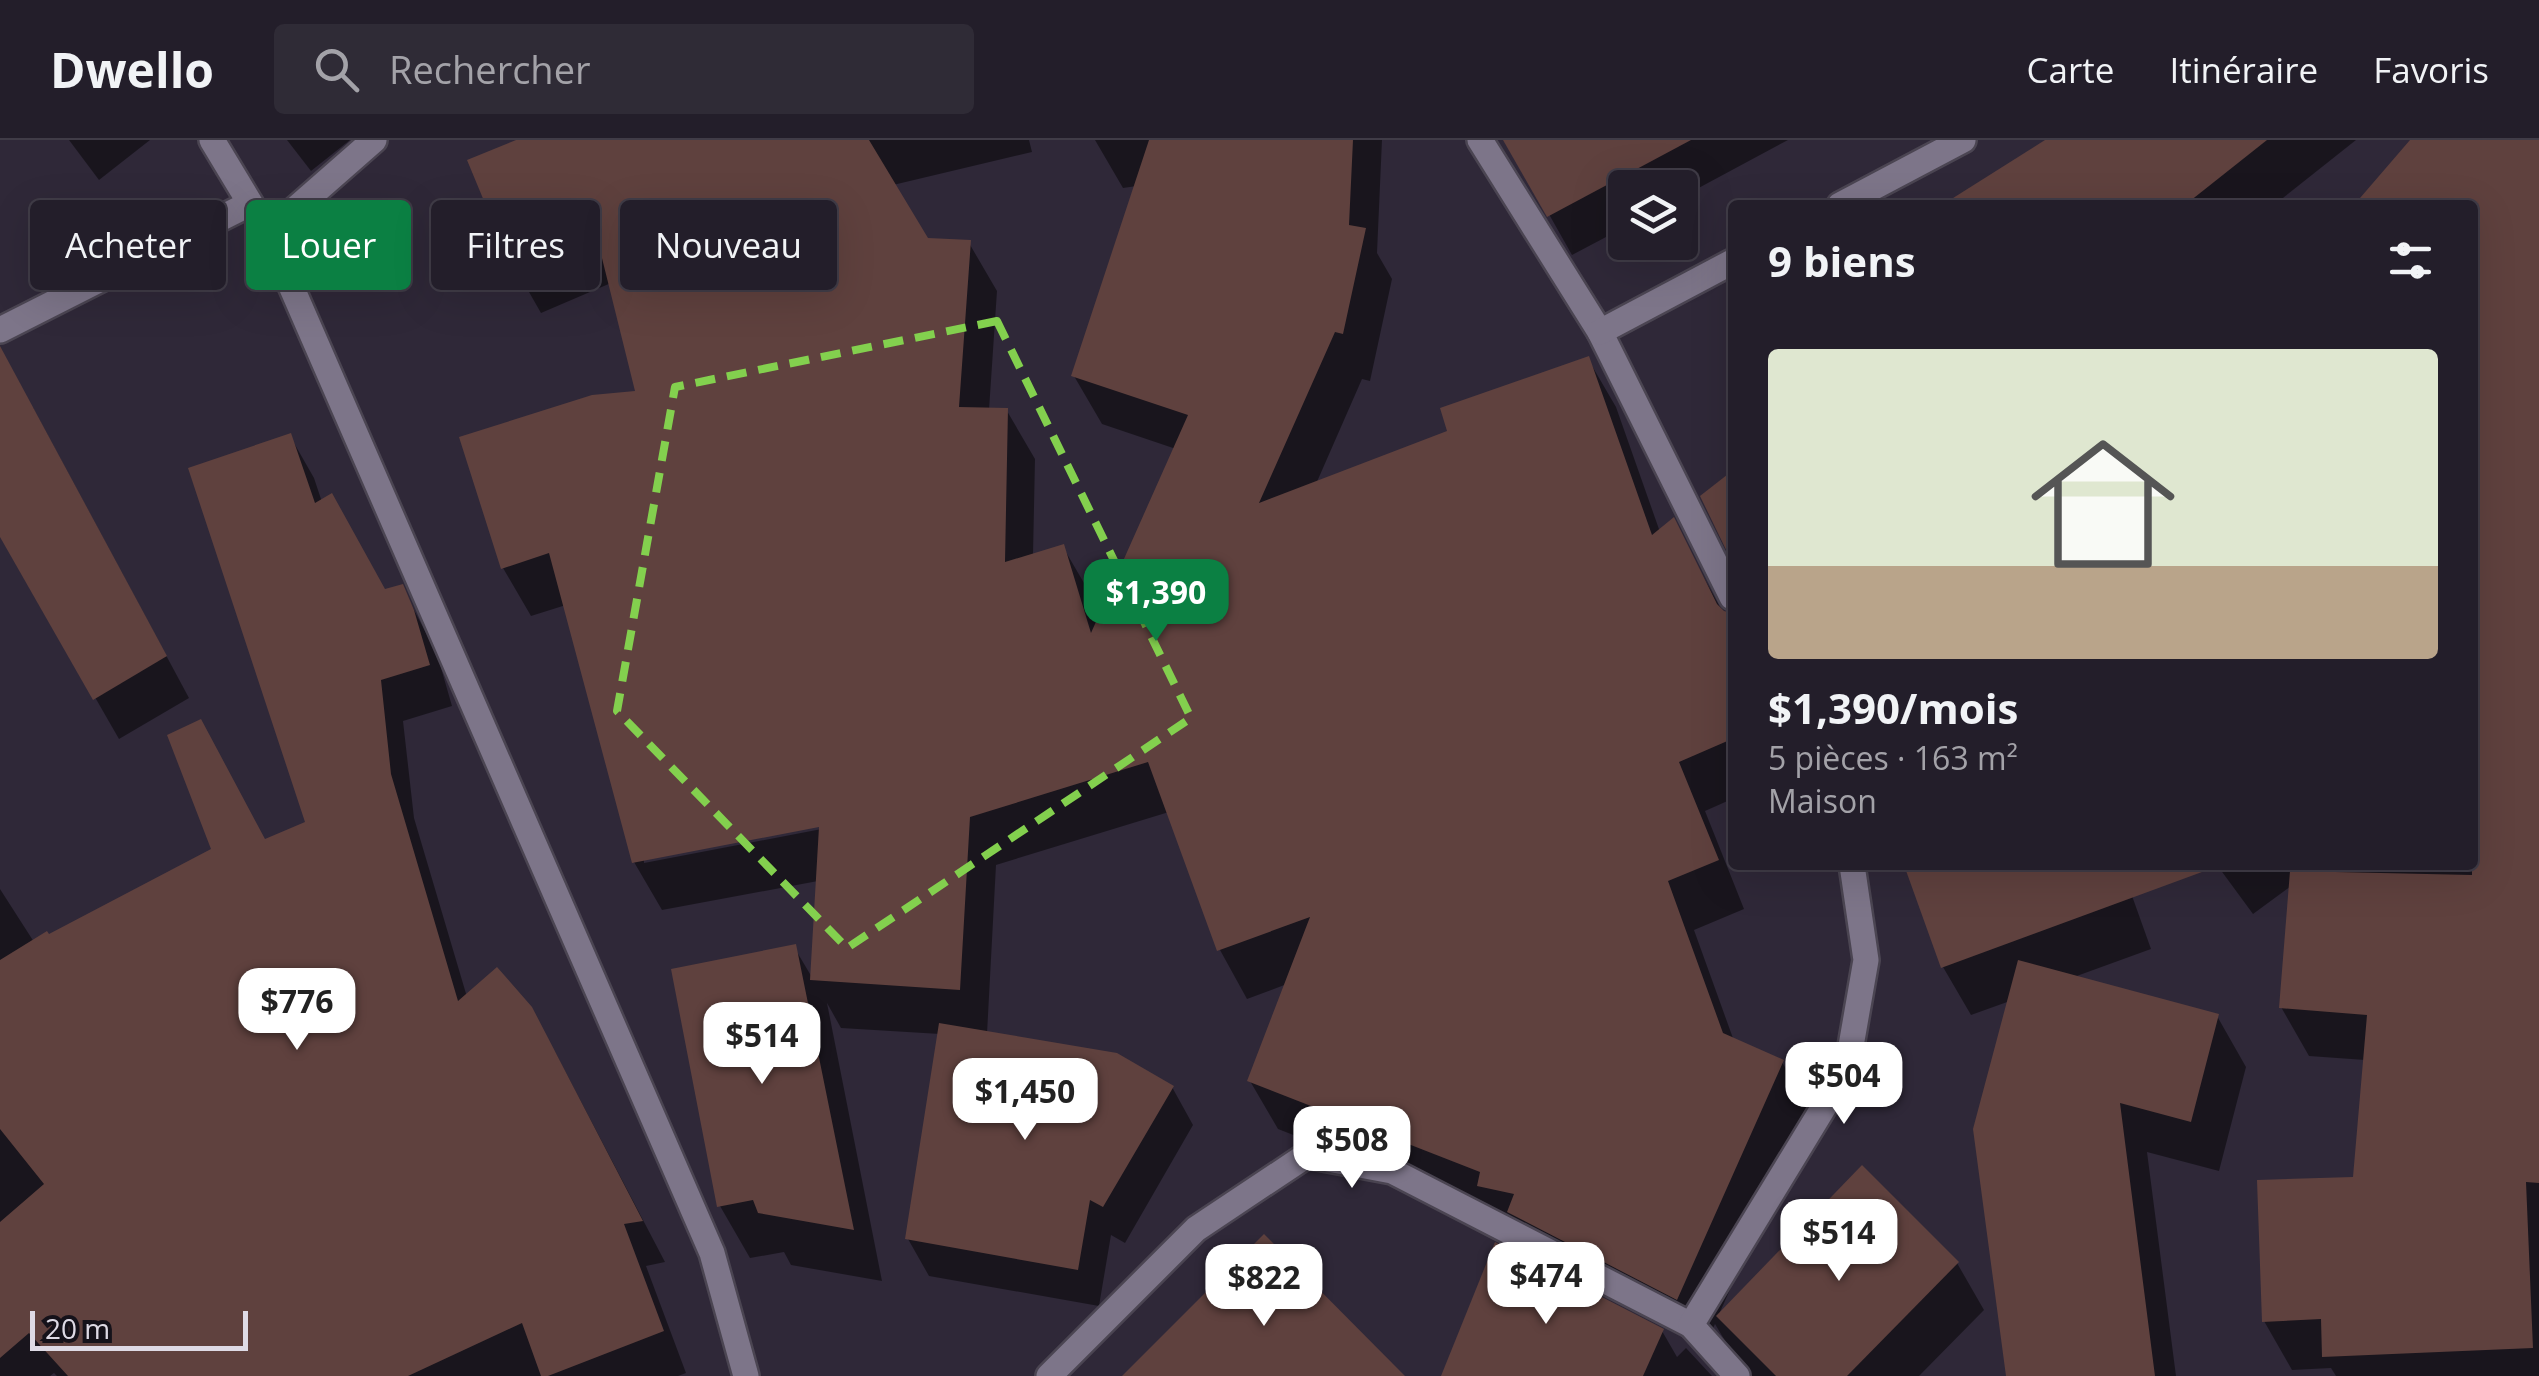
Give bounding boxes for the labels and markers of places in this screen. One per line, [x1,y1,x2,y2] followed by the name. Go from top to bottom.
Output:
[1075,559,1237,644] pin: $1,390
[238,968,356,1053] pin: $776
[703,1002,821,1087] pin: $514
[1785,1042,1903,1127] pin: $504
[944,1058,1106,1143] pin: $1,450
[1293,1106,1411,1191] pin: $508
[1780,1199,1898,1284] pin: $514
[1487,1242,1605,1327] pin: $474
[1205,1244,1323,1329] pin: $822

